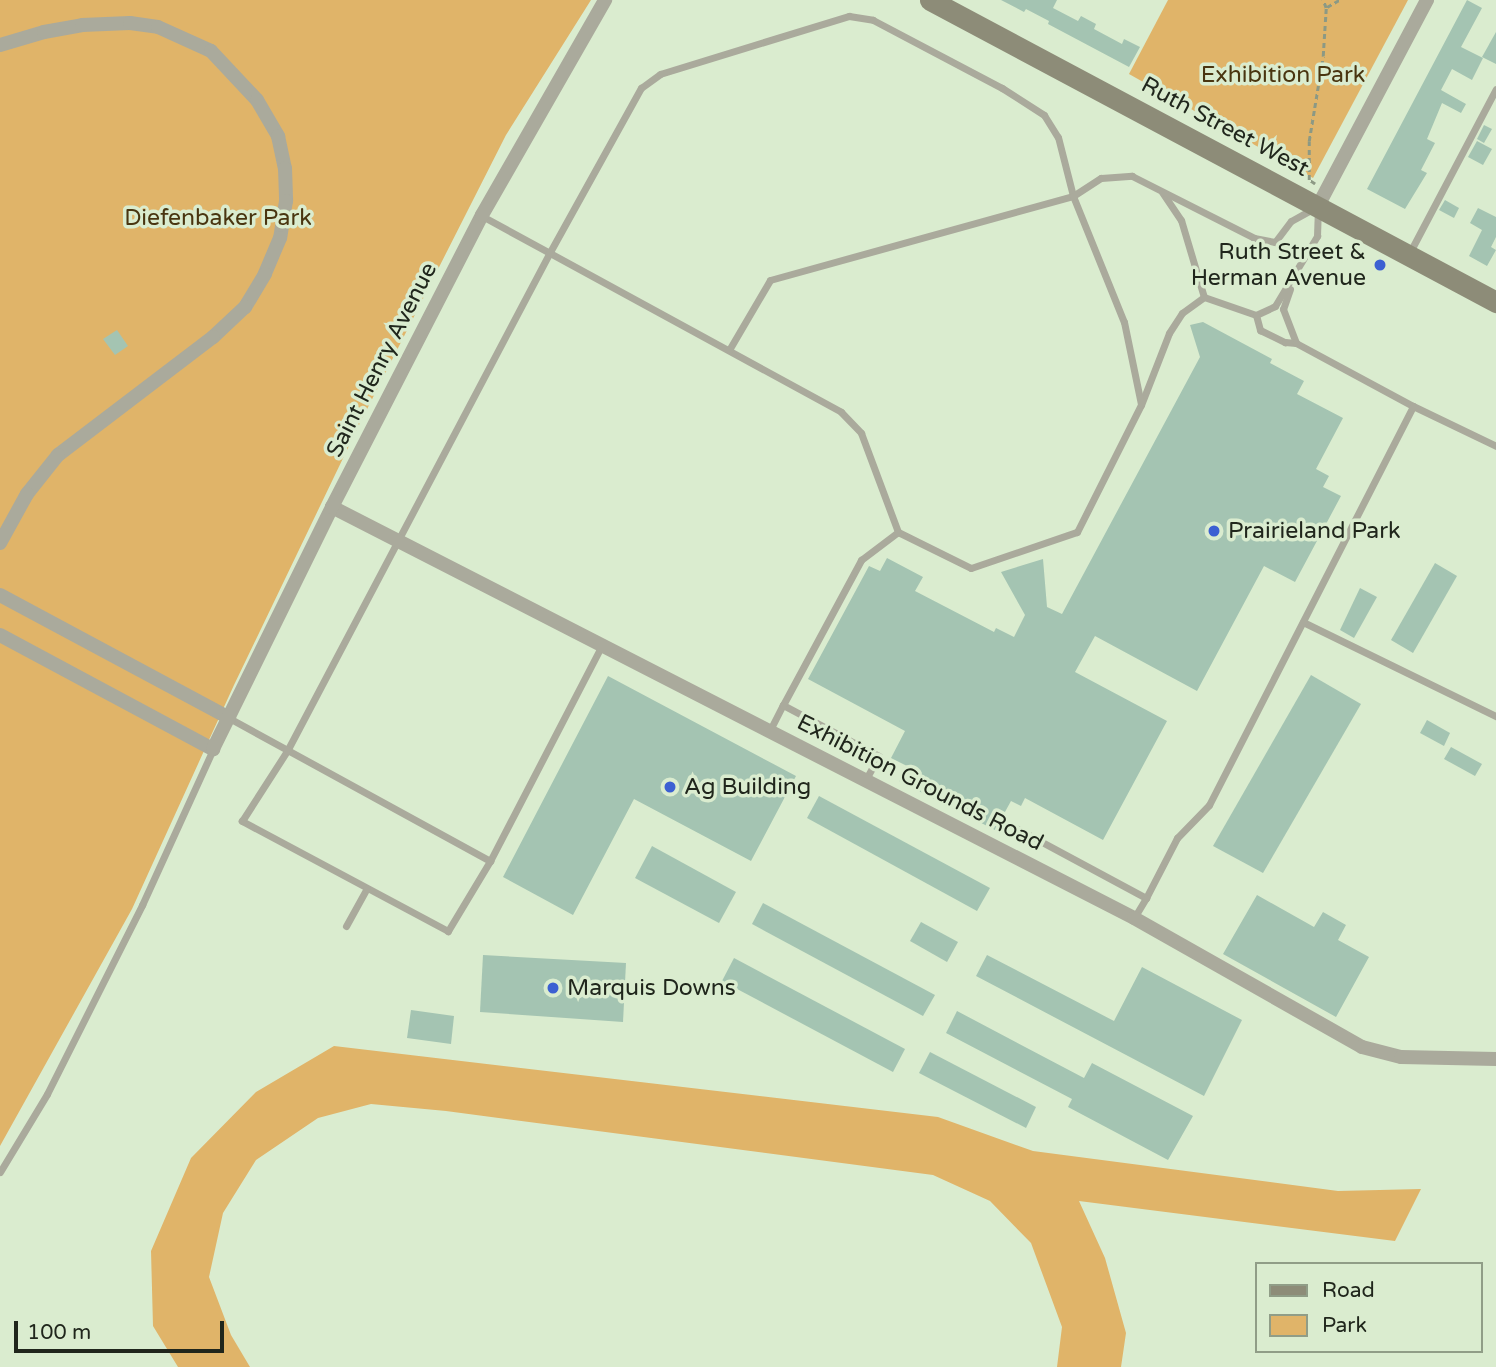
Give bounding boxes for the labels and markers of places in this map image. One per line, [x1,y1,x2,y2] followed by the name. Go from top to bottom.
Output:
[1191,238,1366,292] place label: Ruth Street & Herman Avenue
[1372,257,1388,273] marker: Ruth Street & Herman Avenue
[1228,517,1401,545] place label: Prairieland Park
[1206,523,1222,539] marker: Prairieland Park
[684,773,811,801] place label: Ag Building
[662,779,678,795] marker: Ag Building
[567,974,736,1002] place label: Marquis Downs
[545,980,561,996] marker: Marquis Downs

